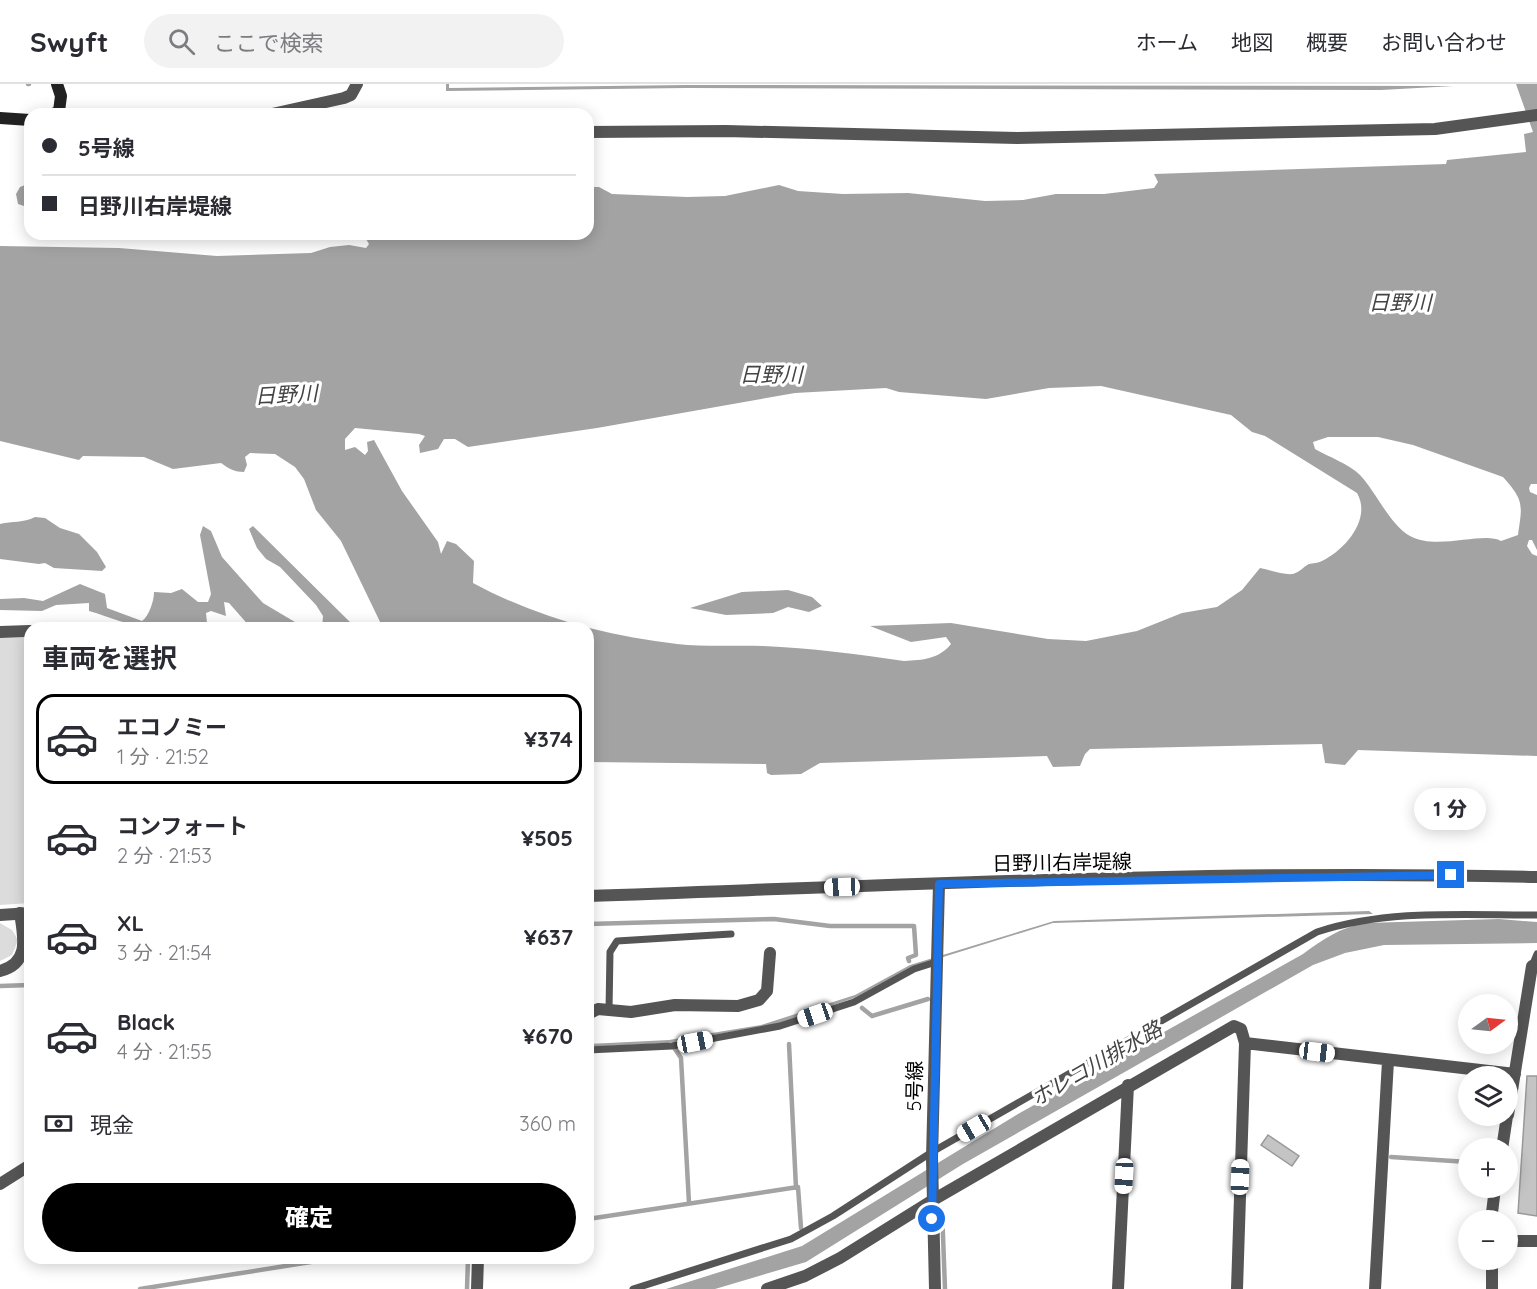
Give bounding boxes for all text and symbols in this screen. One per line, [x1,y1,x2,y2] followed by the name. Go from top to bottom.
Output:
[144,14,564,68] search box
[30,24,108,59] text: Swyft
[165,25,198,58] icon: search
[213,29,323,57] text: ここで検索
[1136,29,1198,55] text: ホーム
[1231,29,1273,55] text: 地図
[1306,29,1348,55] text: 概要
[1381,29,1507,55] text: お問い合わせ
[78,134,135,162] text: 5号線
[78,192,232,220] text: 日野川右岸堤線
[1369,289,1433,315] water label: 日野川
[740,361,804,387] water label: 日野川
[254,379,320,409] water label: 日野川
[42,641,177,675] text: 車両を選択
[45,712,99,766] icon: car
[117,713,227,741] text: エコノミー
[524,725,573,753] text: ¥374
[117,744,209,769] text: 1 分 · 21:52
[1415,788,1487,830] callout: 1 分
[1433,796,1467,821] text: 1 分
[45,811,99,865] icon: car
[117,812,248,840] text: コンフォート
[521,824,573,852] text: ¥505
[117,843,212,868] text: 2 分 · 21:53
[992,848,1132,876] street label: 日野川右岸堤線
[1437,861,1464,888] route end
[824,877,860,897] car
[117,909,144,937] text: XL
[45,910,99,964] icon: car
[524,923,573,951] text: ¥637
[117,940,211,965] text: 3 分 · 21:54
[1458,994,1518,1054] north arrow
[1458,994,1518,1270] map controls
[795,1001,835,1029] car
[117,1008,175,1036] text: Black
[45,1009,99,1063] icon: car
[1026,1014,1168,1111] water label: ホレコ川排水路
[522,1022,573,1050] text: ¥670
[676,1030,714,1054] car
[117,1039,212,1064] text: 4 分 · 21:55
[1298,1041,1336,1063] car
[901,1060,927,1112] street label: 5号線
[1458,1066,1518,1126] button: layers
[42,1107,75,1140] icon: cash
[90,1111,134,1139] text: 現金
[519,1111,576,1136] text: 360 m
[954,1111,994,1145] car
[1458,1138,1518,1198] button: +
[1114,1158,1134,1194] car
[1230,1159,1250,1195] car
[42,1183,576,1252] button: 確定
[918,1205,945,1232] route start
[1458,1210,1518,1270] button: −

